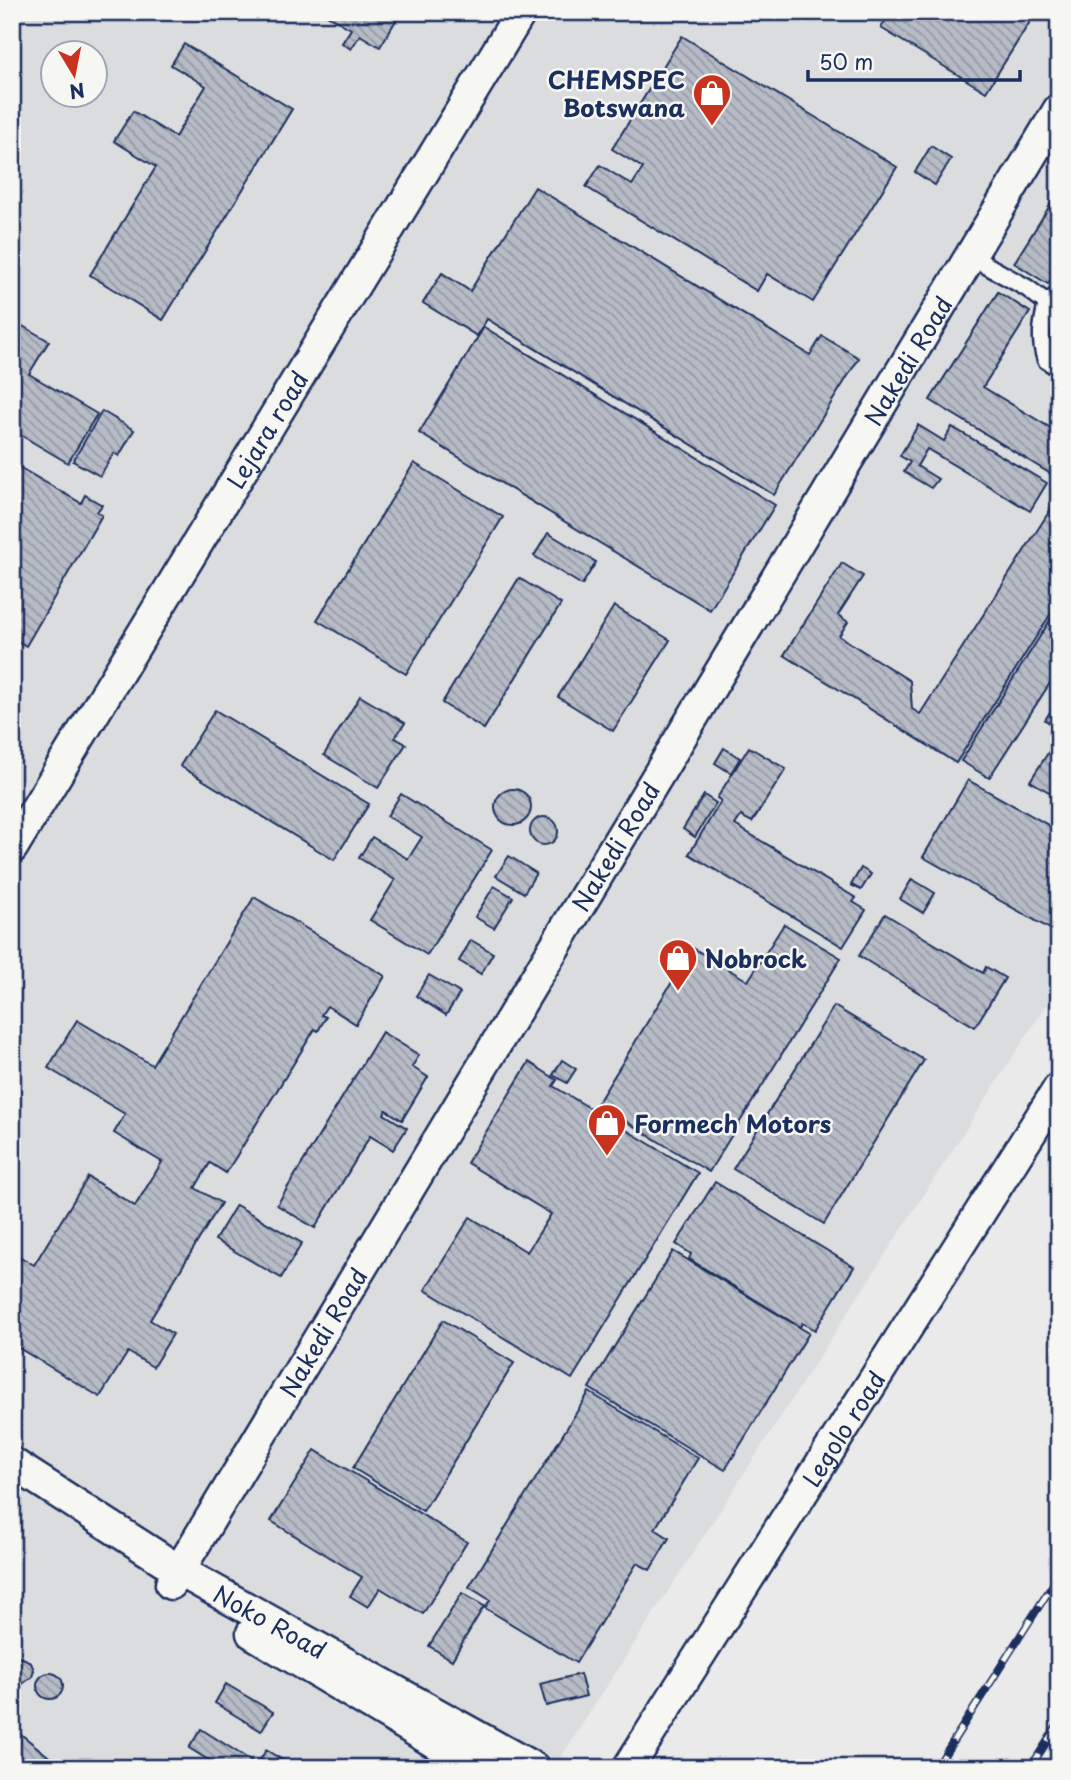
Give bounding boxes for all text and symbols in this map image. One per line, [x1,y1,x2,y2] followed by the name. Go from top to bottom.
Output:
[38,38,108,108] north arrow
[808,38,1020,82] scale bar
[819,45,873,77] text: 50 m
[548,61,685,125] place label: CHEMSPEC Botswana
[691,72,733,127] shop icon: CHEMSPEC Botswana
[67,77,87,107] text: N
[855,289,960,432] street label: Nakedi Road
[217,364,316,495] street label: Lejara road
[562,775,668,918] street label: Nakedi Road
[657,937,699,992] shop icon: Nobrock
[705,940,807,976] place label: Nobrock
[586,1102,628,1157] shop icon: Formech Motors
[634,1105,831,1141] place label: Formech Motors
[270,1260,376,1404] street label: Nakedi Road
[793,1363,893,1493] street label: Legolo road
[207,1575,333,1667] street label: Noko Road

